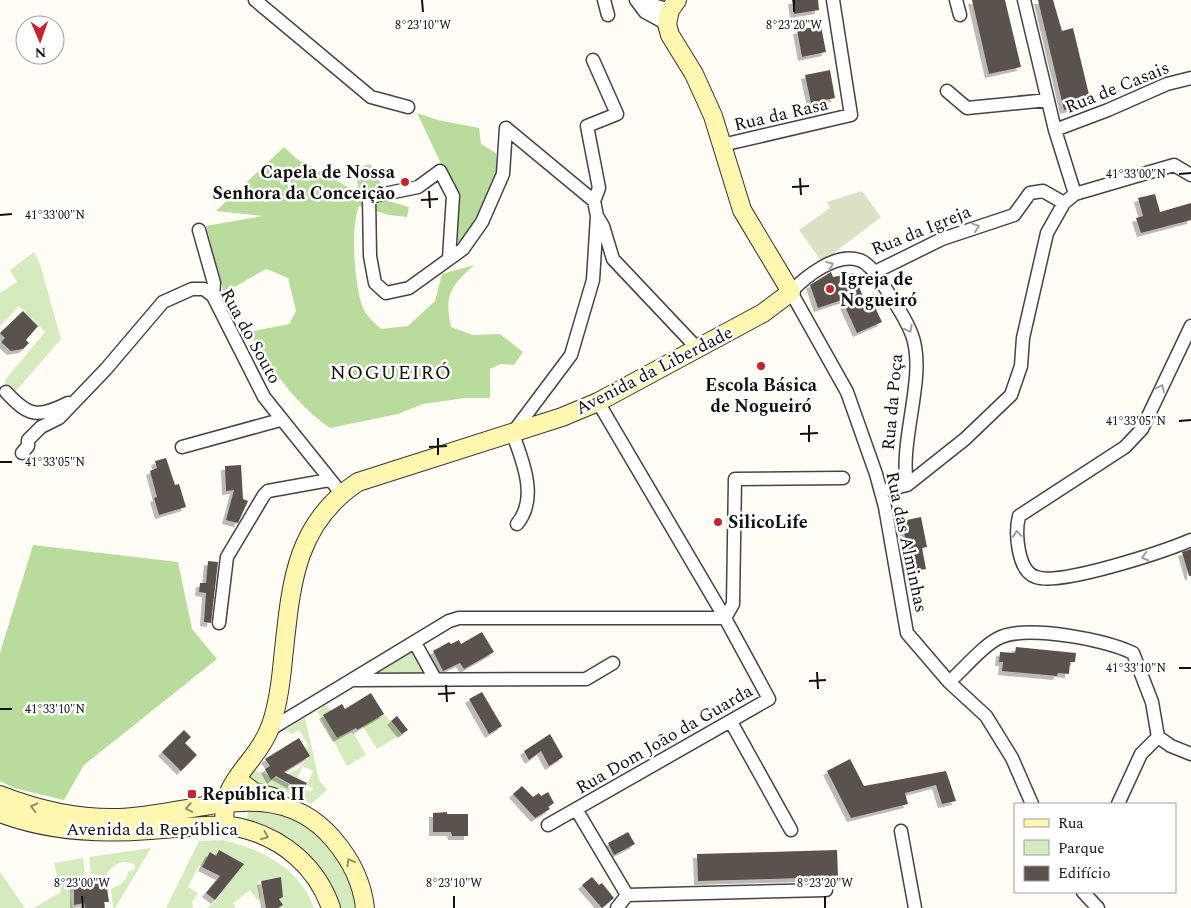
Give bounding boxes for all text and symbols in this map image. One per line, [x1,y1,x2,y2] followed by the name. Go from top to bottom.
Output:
[15,15,65,65] north arrow
[395,16,451,35] text: 8°23'10"W
[766,16,822,35] text: 8°23'20"W
[34,42,47,63] text: N
[1061,54,1173,121] street label: Rua de Casais
[731,90,831,138] street label: Rua da Rasa
[213,159,396,207] place label: Capela de Nossa Senhora da Conceição
[1106,165,1166,184] text: 41°33'00"N
[399,176,411,188] marker: Capela de Nossa Senhora da Conceição
[867,198,975,263] street label: Rua da Igreja
[25,206,85,225] text: 41°33'00"N
[971,222,980,232] one-way arrow
[825,260,834,271] one-way arrow
[840,266,917,314] place label: Igreja de Nogueiró
[824,283,836,295] marker: Igreja de Nogueiró
[213,284,288,389] street label: Rua do Souto
[571,319,738,422] street label: Avenida da Liberdade
[902,324,913,333] one-way arrow
[875,352,910,452] street label: Rua da Poça
[330,358,452,388] district label: NOGUEIRÓ
[755,360,767,372] marker: Escola Básica de Nogueiró
[705,372,818,420] place label: Escola Básica de Nogueiró
[1155,384,1165,393] one-way arrow
[1106,412,1166,431] text: 41°33'05"N
[25,453,85,472] text: 41°33'05"N
[878,469,935,615] street label: Rua das Alminhas
[728,509,808,536] place label: SilicoLife
[712,516,724,528] marker: SilicoLife
[1012,529,1023,537] one-way arrow
[1142,552,1150,562] one-way arrow
[1106,659,1166,678] text: 41°33'10"N
[571,678,758,801] street label: Rua Dom João da Guarda
[25,700,85,719] text: 41°33'10"N
[202,781,305,808] place label: República II
[186,788,198,800] marker: República II
[29,802,38,813] one-way arrow
[185,803,194,813] one-way arrow
[1014,803,1176,893] legend
[1058,812,1084,835] text: Rua
[66,816,238,843] street label: Avenida da República
[260,830,269,841] one-way arrow
[1058,837,1105,860] text: Parque
[347,858,357,867] one-way arrow
[1058,862,1111,885] text: Edifício
[54,874,110,893] text: 8°23'00"W
[426,874,482,893] text: 8°23'10"W
[797,874,853,893] text: 8°23'20"W

